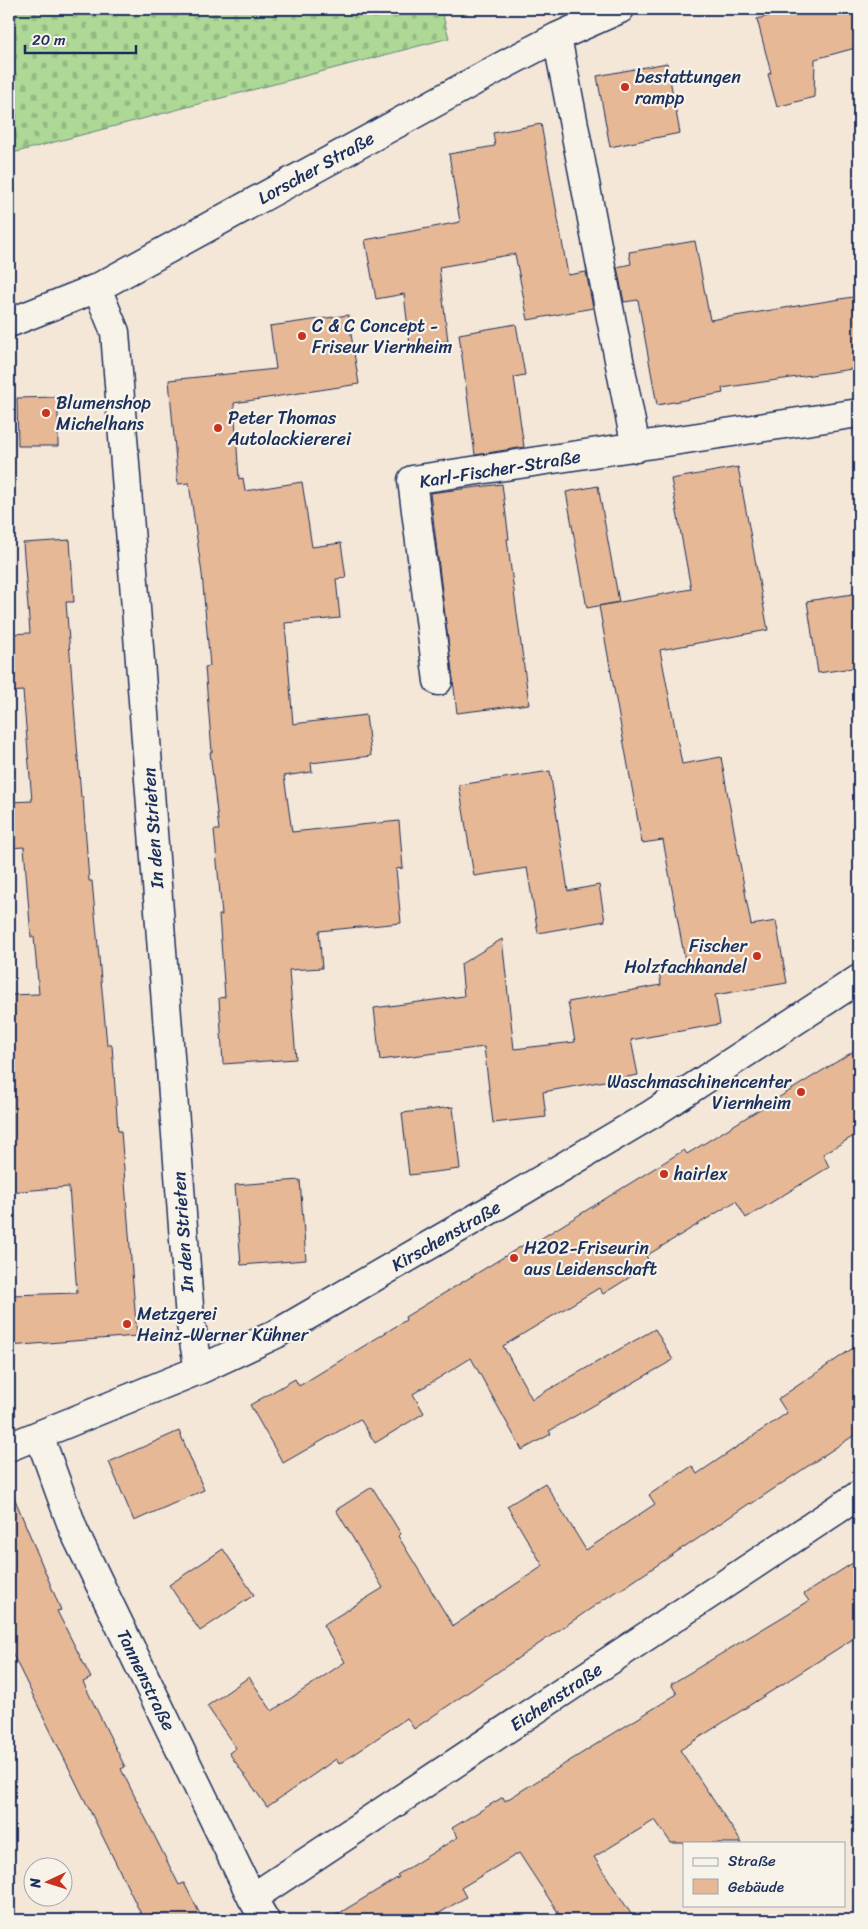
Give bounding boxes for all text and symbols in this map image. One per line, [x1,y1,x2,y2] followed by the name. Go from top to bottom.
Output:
[25,22,136,54] scale bar
[32,27,66,53] text: 20 m
[635,61,741,114] place label: bestattungen rampp
[619,81,631,93] marker: bestattungen rampp
[252,123,380,213] street label: Lorscher Straße
[312,310,452,363] place label: C & C Concept - Friseur Viernheim
[296,330,308,342] marker: C & C Concept - Friseur Viernheim
[56,387,152,440] place label: Blumenshop Michelhans
[227,402,352,455] place label: Peter Thomas Autolackiererei
[40,407,52,419] marker: Blumenshop Michelhans
[212,422,224,434] marker: Peter Thomas Autolackiererei
[417,440,583,498] street label: Karl-Fischer-Straße
[133,766,173,891] street label: In den Strieten
[624,930,749,983] place label: Fischer Holzfachhandel
[751,950,763,962] marker: Fischer Holzfachhandel
[607,1066,793,1119] place label: Waschmaschinencenter Viernheim
[795,1086,807,1098] marker: Waschmaschinencenter Viernheim
[673,1158,729,1190] place label: hairlex
[658,1168,670,1180] marker: hairlex
[163,1170,203,1295] street label: In den Strieten
[385,1192,507,1280] street label: Kirschenstraße
[524,1232,658,1285] place label: H2O2-Friseurin aus Leidenschaft
[508,1252,520,1264] marker: H2O2-Friseurin aus Leidenschaft
[137,1298,310,1351] place label: Metzgerei Heinz-Werner Kühner
[121,1318,133,1330] marker: Metzgerei Heinz-Werner Kühner
[107,1624,185,1736] street label: Tannenstraße
[503,1654,609,1740] street label: Eichenstraße
[683,1842,846,1906] legend
[728,1848,776,1874] text: Straße
[22,1856,72,1906] north arrow
[728,1874,784,1900] text: Gebäude
[23,1877,48,1890] text: N

